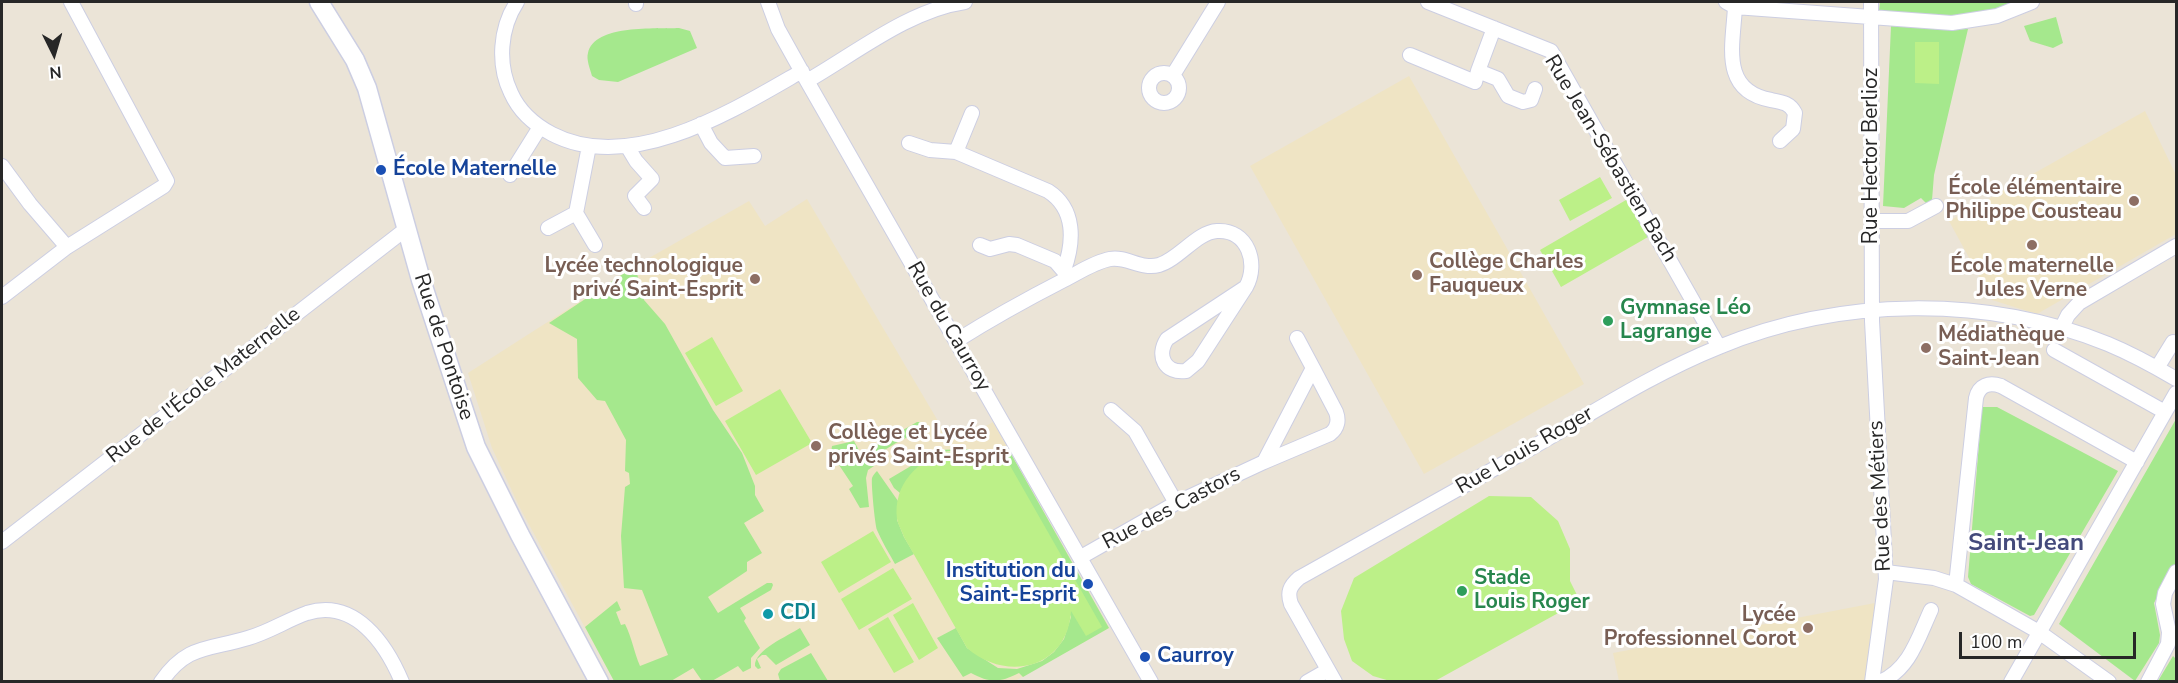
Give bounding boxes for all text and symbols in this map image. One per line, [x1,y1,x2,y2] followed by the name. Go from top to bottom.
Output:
[24,24,84,84] north arrow
[1538,51,1682,267] street label: Rue Jean-Sébastien Bach
[49,60,62,83] text: N
[1859,68,1885,244] street label: Rue Hector Berlioz
[393,157,557,183] place label: École Maternelle
[374,163,388,177] marker: École Maternelle
[1945,176,2122,226] place label: École élémentaire Philippe Cousteau
[2127,194,2141,208] marker: École élémentaire Philippe Cousteau
[2025,238,2039,252] marker: École maternelle Jules Verne
[1429,250,1584,300] place label: Collège Charles Fauqueux
[544,254,743,304] place label: Lycée technologique privé Saint-Esprit
[1950,254,2114,304] place label: École maternelle Jules Verne
[901,258,995,396] street label: Rue du Caurroy
[1410,268,1424,282] marker: Collège Charles Fauqueux
[407,270,479,424] street label: Rue de Pontoise
[748,272,762,286] marker: Lycée technologique privé Saint-Esprit
[1620,296,1751,346] place label: Gymnase Léo Lagrange
[102,303,306,469] street label: Rue de l'École Maternelle
[1601,314,1615,328] marker: Gymnase Léo Lagrange
[1938,323,2065,373] place label: Médiathèque Saint-Jean
[1919,341,1933,355] marker: Médiathèque Saint-Jean
[1452,402,1598,500] street label: Rue Louis Roger
[1864,420,1898,572] street label: Rue des Métiers
[828,421,1009,471] place label: Collège et Lycée privés Saint-Esprit
[809,439,823,453] marker: Collège et Lycée privés Saint-Esprit
[1099,462,1245,556] street label: Rue des Castors
[1968,530,2084,558] district label: Saint-Jean
[946,559,1076,609] place label: Institution du Saint-Esprit
[1474,566,1590,616] place label: Stade Louis Roger
[1081,577,1095,591] marker: Institution du Saint-Esprit
[1455,584,1469,598] marker: Stade Louis Roger
[780,601,816,627] place label: CDI
[1604,603,1796,653] place label: Lycée Professionnel Corot
[761,607,775,621] marker: CDI
[1962,620,2139,658] scale bar
[1801,621,1815,635] marker: Lycée Professionnel Corot
[1970,630,2022,654] text: 100 m
[1157,644,1234,670] place label: Caurroy
[1138,650,1152,664] marker: Caurroy

